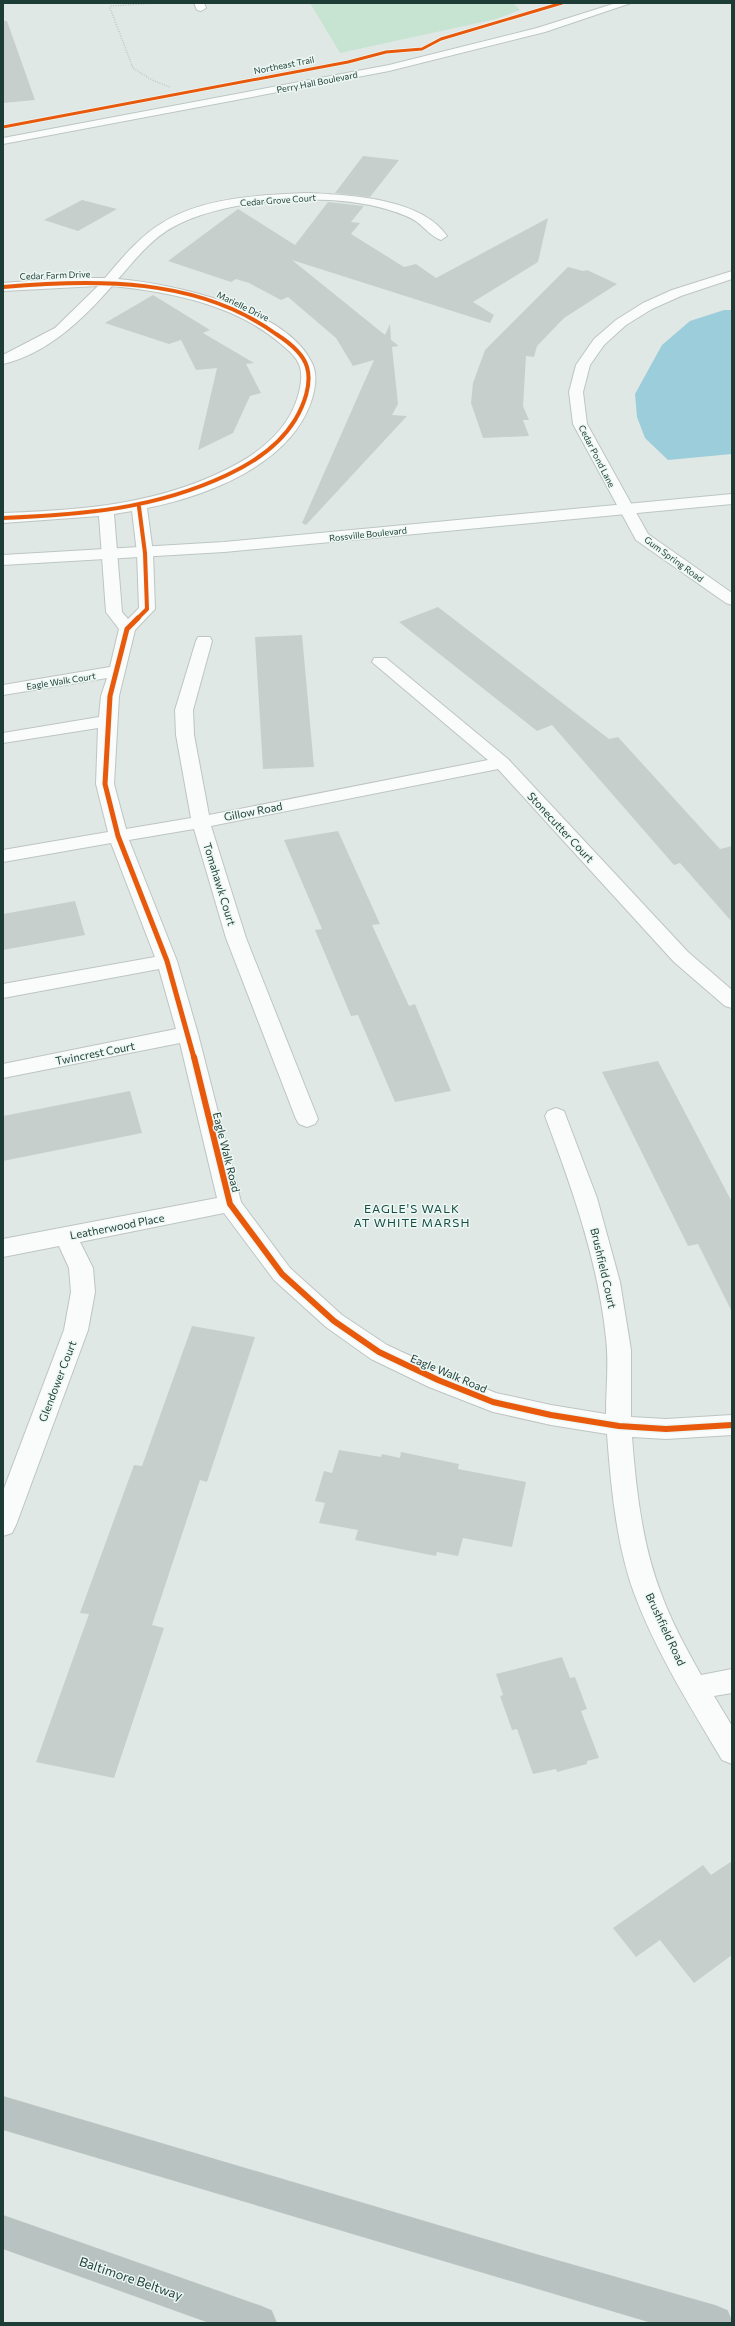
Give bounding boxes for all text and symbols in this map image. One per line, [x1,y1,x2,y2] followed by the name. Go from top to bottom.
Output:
[253,54,315,76] street label: Northeast Trail
[275,69,359,95] street label: Perry Hall Boulevard
[240,192,317,208] street label: Cedar Grove Court
[19,268,91,282] street label: Cedar Farm Drive
[215,289,271,323] street label: Marielle Drive
[576,423,618,489] street label: Cedar Pond Lane
[329,524,407,544] street label: Rossville Boulevard
[642,534,706,584] street label: Gum Spring Road
[26,670,97,692] street label: Eagle Walk Court
[525,789,597,865] street label: Stonecutter Court
[223,799,283,823] street label: Gillow Road
[201,841,239,928] street label: Tomahawk Court
[54,1039,136,1067] street label: Twincrest Court
[211,1111,243,1193] street label: Eagle Walk Road
[354,1201,470,1229] district label: EAGLE'S WALK AT WHITE MARSH
[69,1210,165,1242] street label: Leatherwood Place
[588,1226,620,1310] street label: Brushfield Court
[36,1338,79,1423] street label: Glendower Court
[409,1351,489,1395] street label: Eagle Walk Road
[643,1591,689,1667] street label: Brushfield Road
[77,2253,185,2303] street label: Baltimore Beltway

